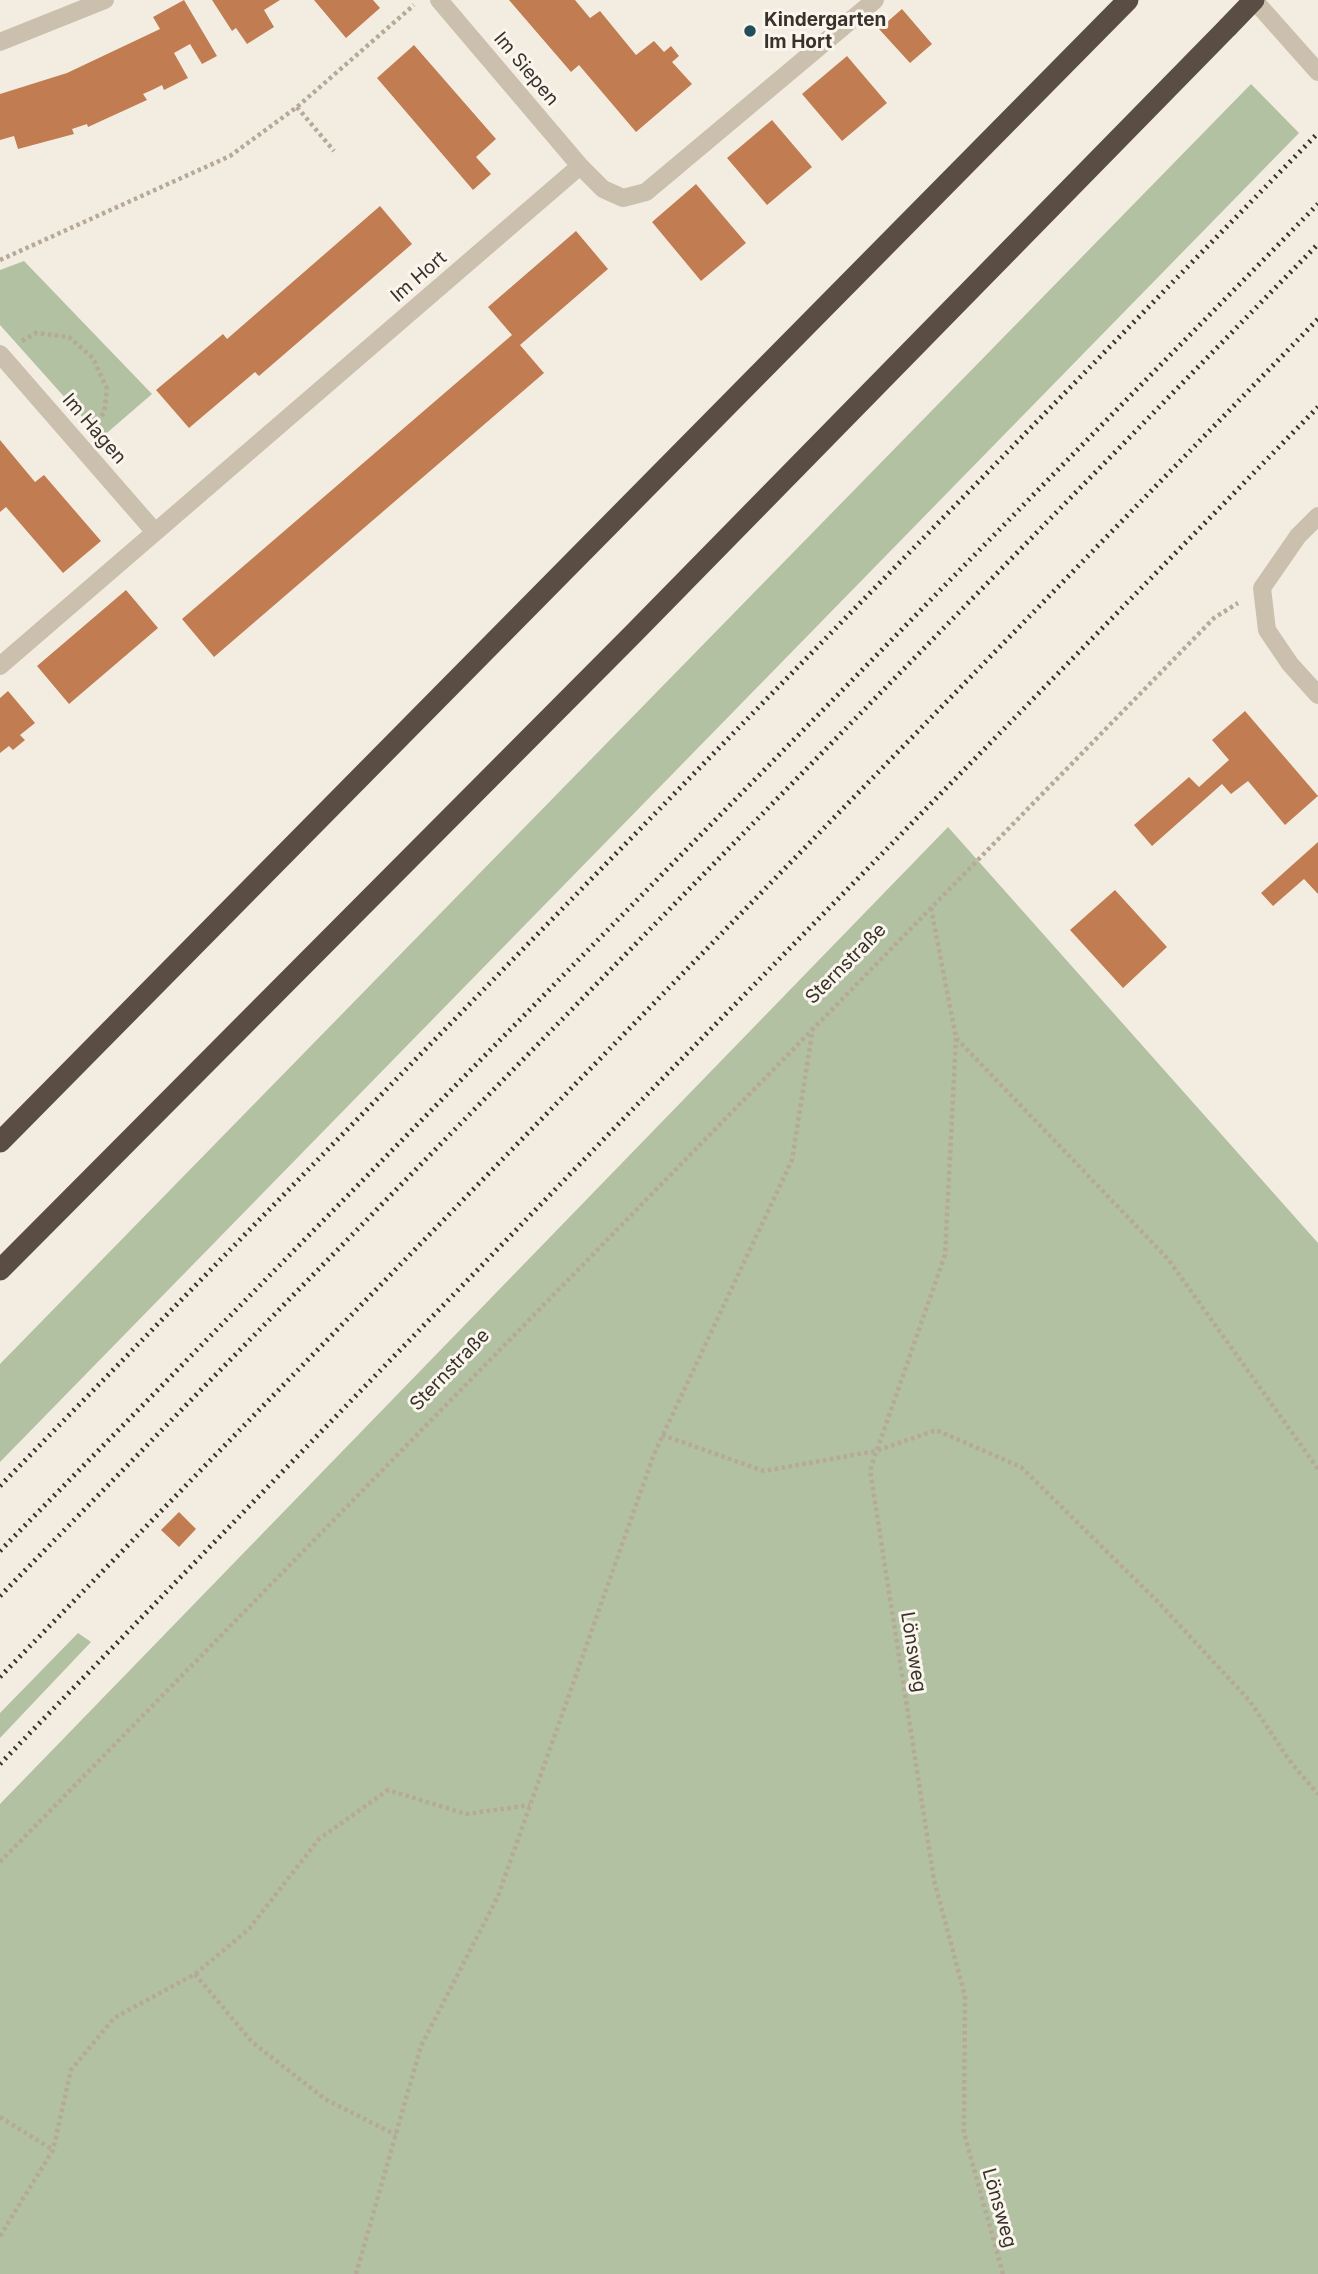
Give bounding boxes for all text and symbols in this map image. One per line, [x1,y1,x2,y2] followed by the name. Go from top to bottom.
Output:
[764,9,886,53] place label: Kindergarten Im Hort
[742,23,758,39] marker: Kindergarten Im Hort
[489,28,563,110] street label: Im Siepen
[387,247,451,307] street label: Im Hort
[57,389,131,469] street label: Im Hagen
[801,919,891,1009] street label: Sternstraße
[405,1324,495,1416] street label: Sternstraße
[895,1610,931,1694] street label: Lönsweg
[977,2166,1021,2250] street label: Lönsweg

